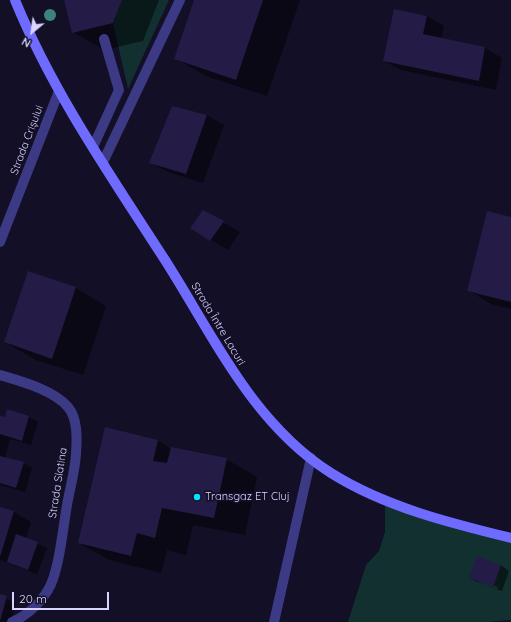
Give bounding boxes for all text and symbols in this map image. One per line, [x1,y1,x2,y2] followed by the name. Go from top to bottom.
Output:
[12,12,52,52] north arrow
[19,34,33,51] text: N
[8,103,46,177] street label: Strada Crișului
[188,280,248,368] street label: Strada Între Lacuri
[46,447,70,519] street label: Strada Slatina
[205,490,290,504] place label: Transgaz ET Cluj
[192,492,202,502] marker: Transgaz ET Cluj
[14,584,111,610] scale bar
[19,591,47,606] text: 20 m

